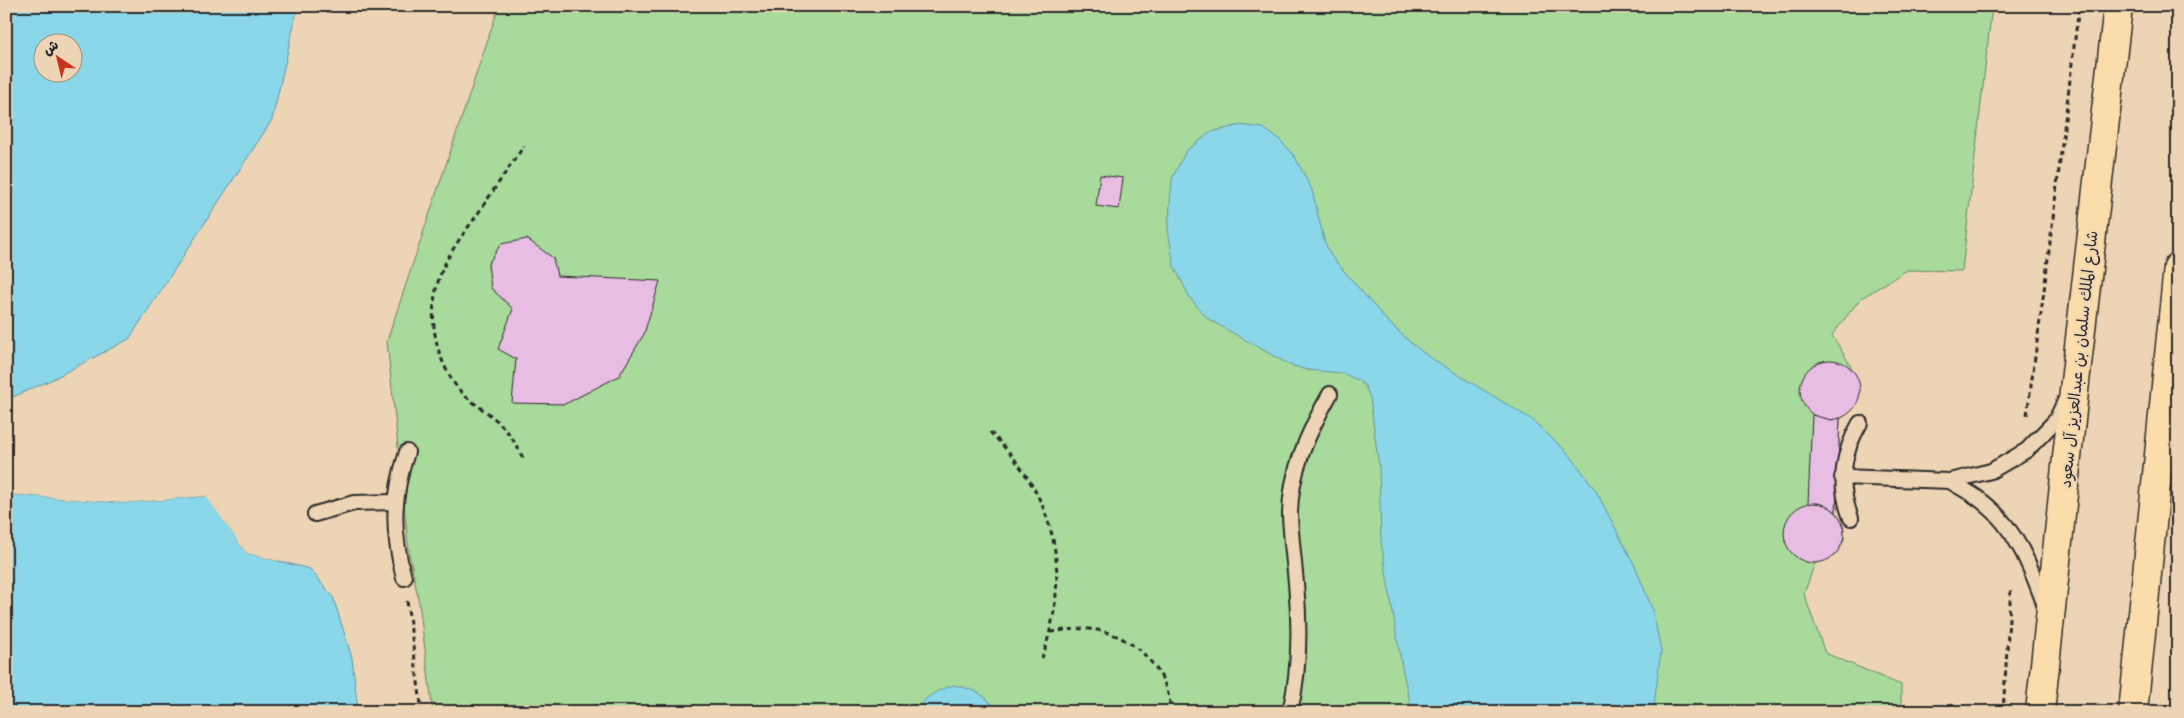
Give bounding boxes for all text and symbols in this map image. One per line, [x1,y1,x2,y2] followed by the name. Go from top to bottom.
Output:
[32,32,82,82] north arrow
[40,36,62,59] text: ش
[2057,230,2103,489] street label: شارع الملك سلمان بن عبدالعزيز آل سعود

